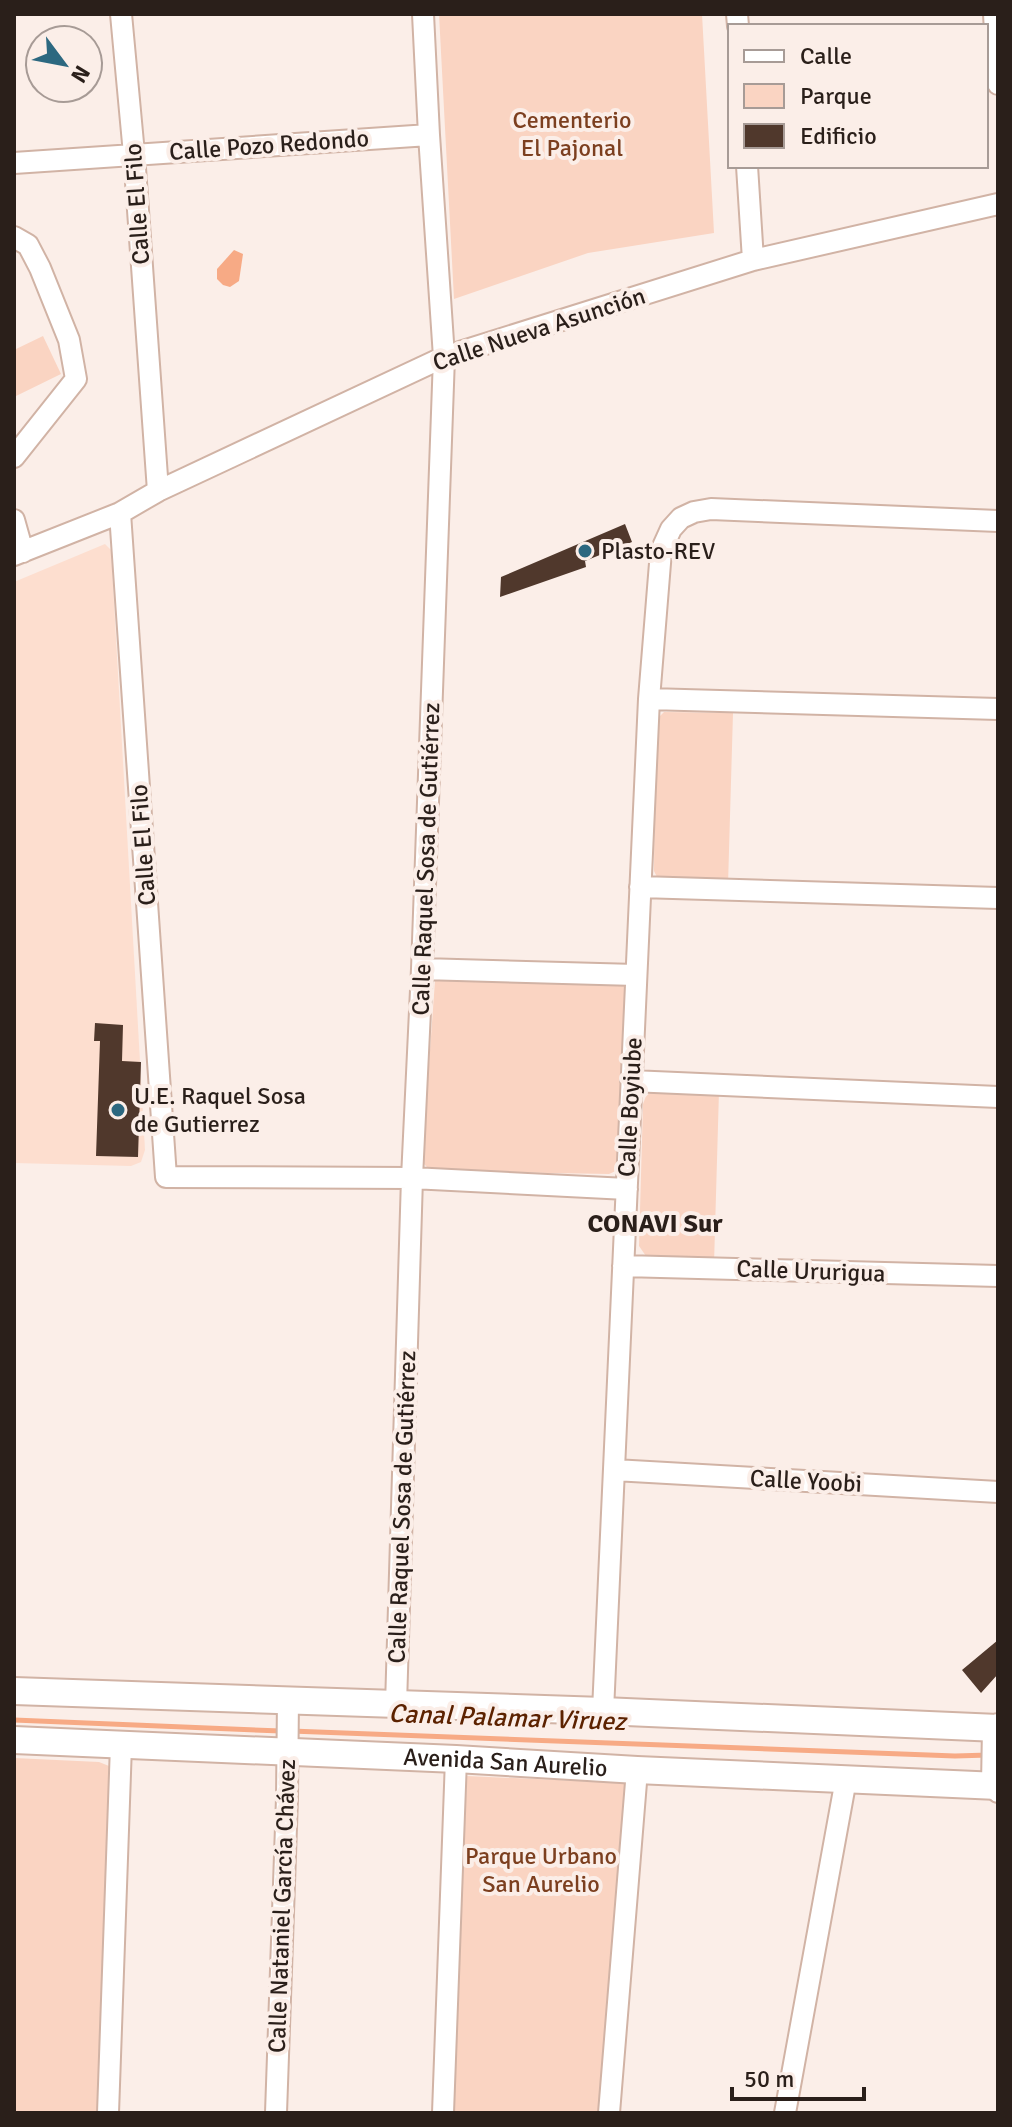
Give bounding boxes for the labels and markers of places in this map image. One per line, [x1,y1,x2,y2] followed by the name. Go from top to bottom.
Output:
[601,536,715,566] place label: Plasto-REV
[576,542,594,560] marker: Plasto-REV
[134,1081,306,1139] place label: U.E. Raquel Sosa de Gutierrez
[109,1101,127,1119] marker: U.E. Raquel Sosa de Gutierrez

